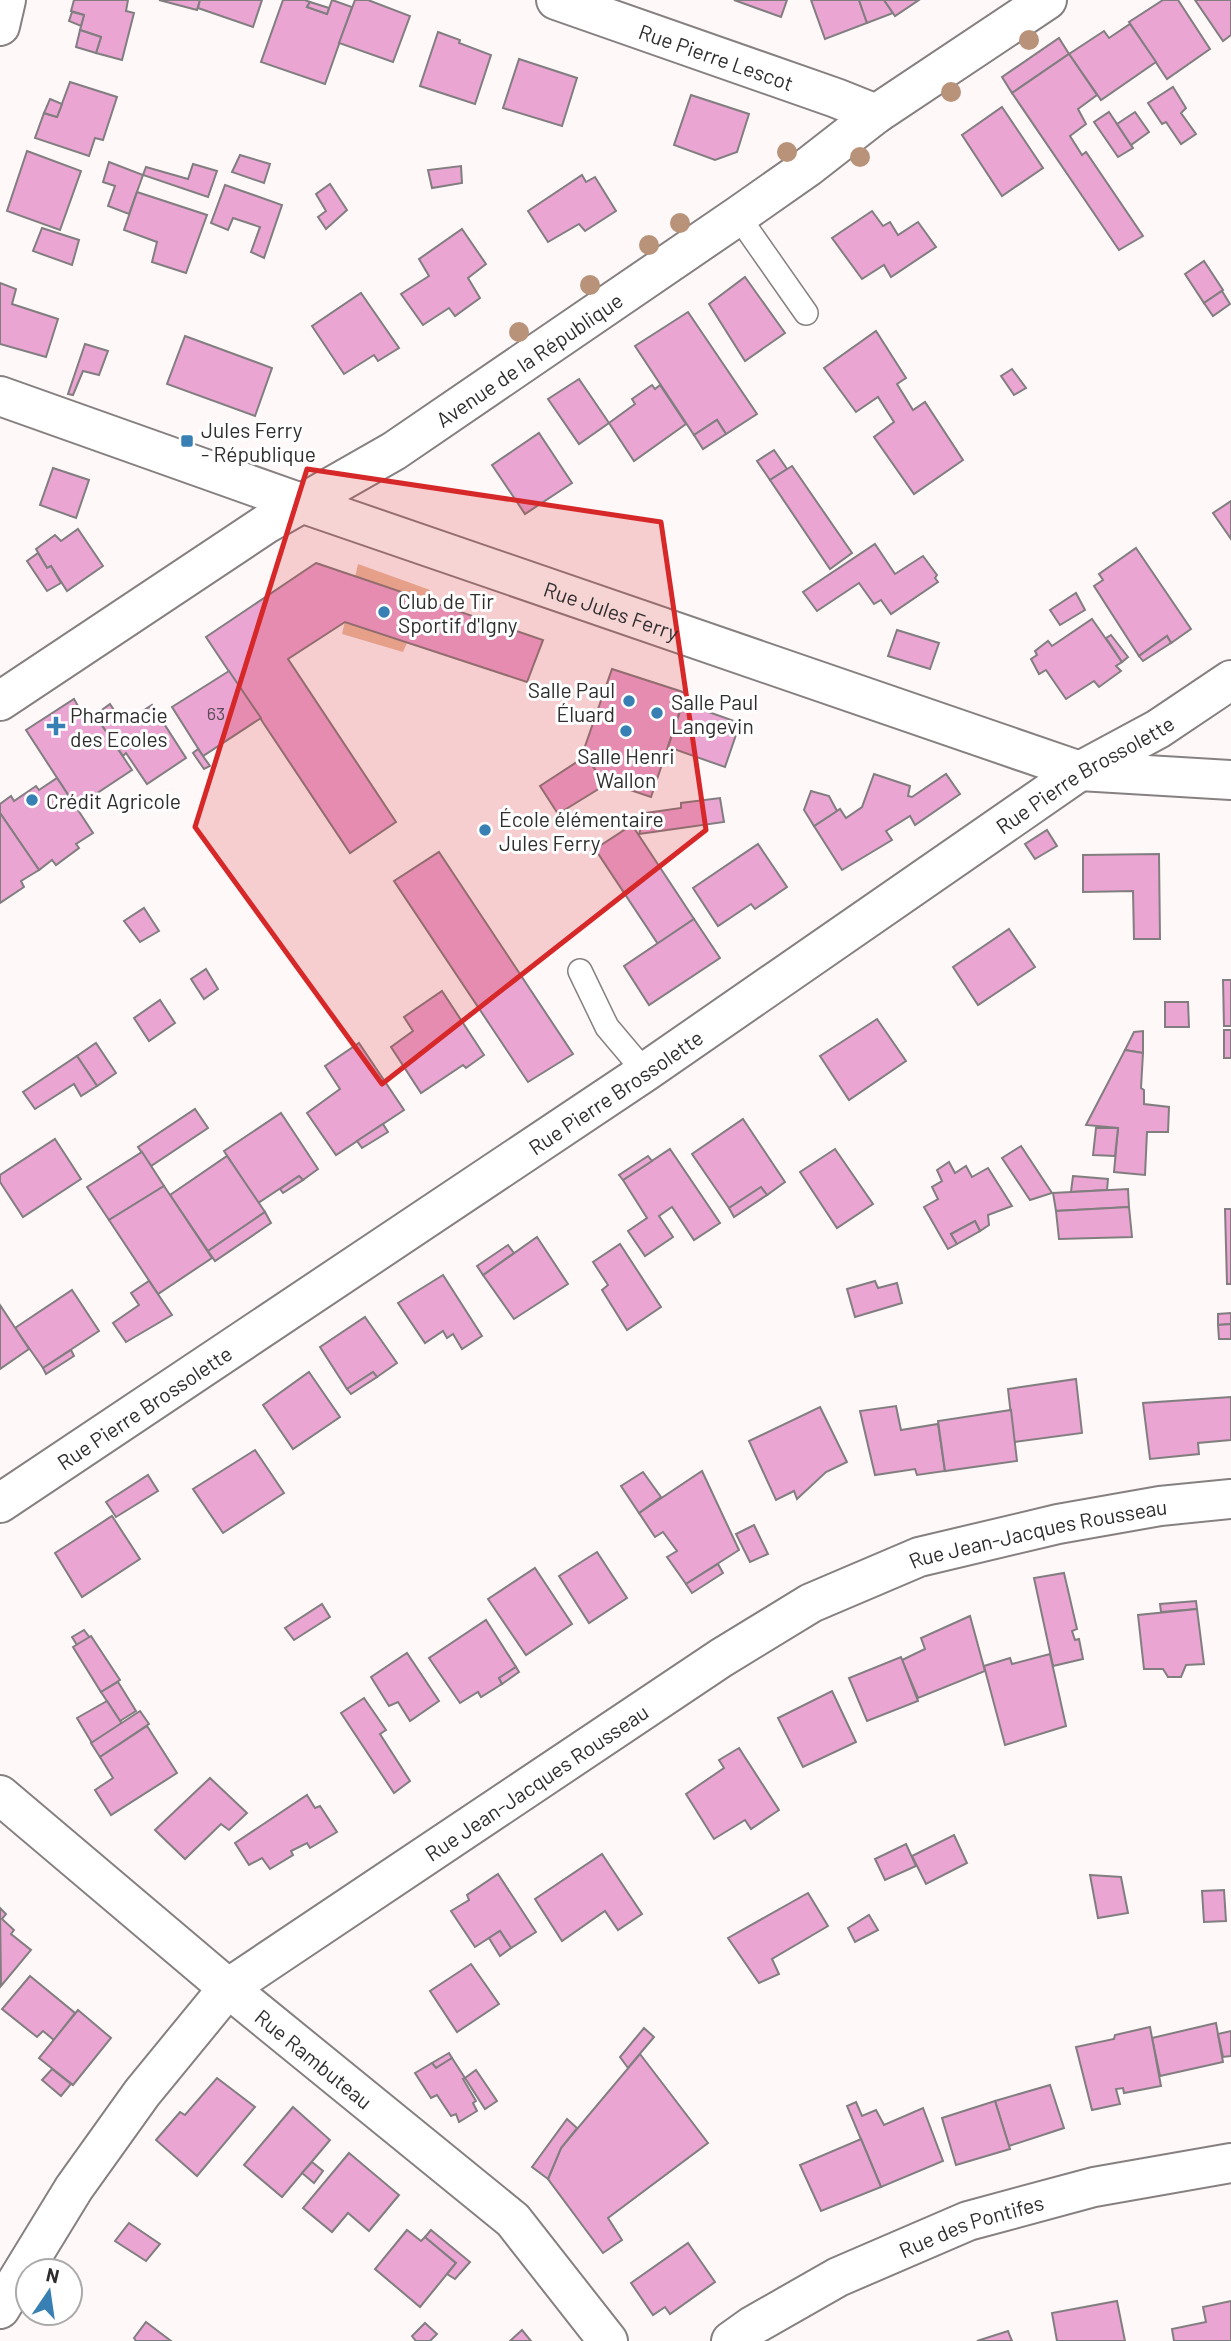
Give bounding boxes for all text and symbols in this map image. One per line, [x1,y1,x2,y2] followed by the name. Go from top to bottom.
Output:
[636,18,797,95] street label: Rue Pierre Lescot
[431,287,627,431] street label: Avenue de la République
[201,417,316,466] place label: Jules Ferry - République
[179,433,195,449] marker: Jules Ferry - République
[541,575,683,645] street label: Rue Jules Ferry
[398,588,518,637] place label: Club de Tir Sportif d'Igny
[376,604,392,620] marker: Club de Tir Sportif d'Igny
[528,677,615,726] place label: Salle Paul Éluard
[671,689,758,738] place label: Salle Paul Langevin
[621,693,637,709] marker: Salle Paul Éluard
[70,702,168,751] place label: Pharmacie des Ecoles
[207,702,225,724] house number: 63
[649,705,665,721] marker: Salle Paul Langevin
[991,710,1178,838] street label: Rue Pierre Brossolette
[48,718,64,734] marker: Pharmacie des Ecoles
[618,723,634,739] marker: Salle Henri Wallon
[577,743,675,792] place label: Salle Henri Wallon
[46,788,181,813] place label: Crédit Agricole
[24,792,40,808] marker: Crédit Agricole
[499,806,664,855] place label: École élémentaire Jules Ferry
[477,822,493,838] marker: École élémentaire Jules Ferry
[523,1024,707,1159] street label: Rue Pierre Brossolette
[52,1340,236,1474] street label: Rue Pierre Brossolette
[905,1493,1168,1573] street label: Rue Jean-Jacques Rousseau
[420,1698,652,1866] street label: Rue Jean-Jacques Rousseau
[251,2003,378,2113] street label: Rue Rambuteau
[895,2189,1046,2262] street label: Rue des Pontifes
[14,2257,84,2327] north arrow
[44,2262,62,2288] text: N

